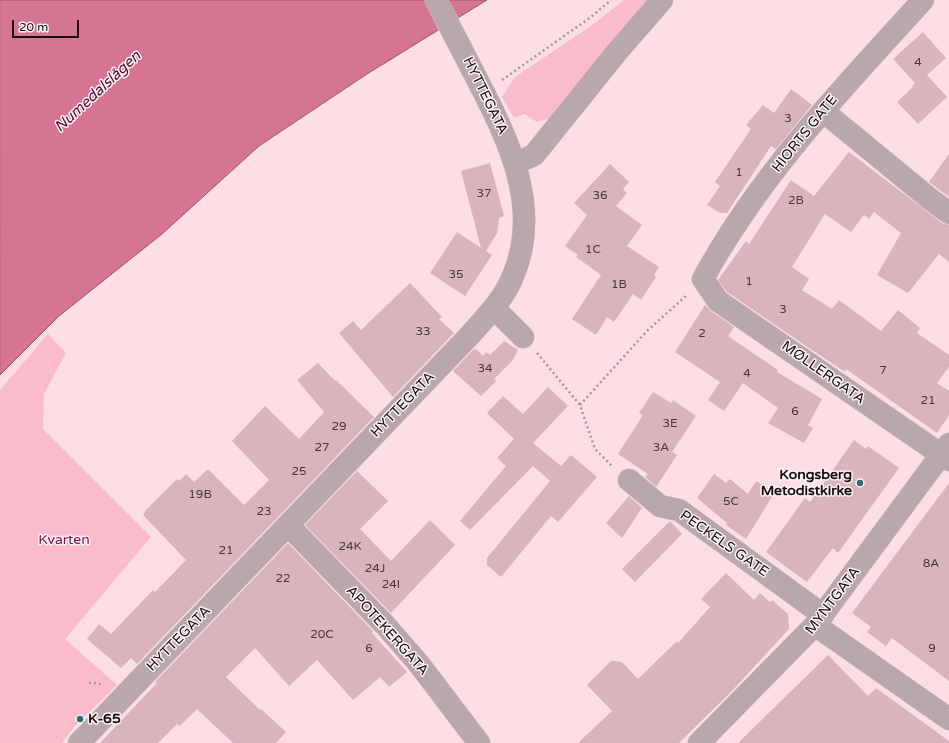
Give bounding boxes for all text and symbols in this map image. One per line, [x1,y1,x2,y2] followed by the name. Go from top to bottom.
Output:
[14,12,81,38] scale bar
[19,20,48,34] text: 20 m
[51,47,145,137] water label: Numedalslågen
[459,54,511,138] street label: HYTTEGATA
[914,56,922,70] house number: 4
[769,92,841,176] street label: HIORTS GATE
[784,112,792,126] house number: 3
[735,166,743,180] house number: 1
[476,187,492,201] house number: 37
[592,189,608,203] house number: 36
[788,194,804,208] house number: 2B
[585,243,601,257] house number: 1C
[448,268,464,282] house number: 35
[745,275,753,289] house number: 1
[611,278,627,292] house number: 1B
[779,303,787,317] house number: 3
[415,325,431,339] house number: 33
[698,327,706,341] house number: 2
[778,338,868,408] street label: MØLLERGATA
[477,362,493,376] house number: 34
[879,364,887,378] house number: 7
[743,367,751,381] house number: 4
[368,369,438,441] street label: HYTTEGATA
[920,394,936,408] house number: 21
[791,405,799,419] house number: 6
[662,417,678,431] house number: 3E
[331,420,347,434] house number: 29
[314,441,330,455] house number: 27
[653,441,669,455] house number: 3A
[291,465,307,479] house number: 25
[761,467,852,500] place label: Kongsberg Metodistkirke
[855,478,865,488] marker: Kongsberg Metodistkirke
[188,488,212,502] house number: 19B
[723,495,739,509] house number: 5C
[256,505,272,519] house number: 23
[676,507,772,581] street label: PECKELS GATE
[38,532,90,548] park label: Kvarten
[338,540,362,554] house number: 24K
[218,544,234,558] house number: 21
[923,557,939,571] house number: 8A
[365,562,385,576] house number: 24J
[802,564,864,638] street label: MYNTGATA
[275,572,291,586] house number: 22
[382,578,400,592] house number: 24I
[342,583,432,679] street label: APOTEKERGATA
[144,603,214,675] street label: HYTTEGATA
[310,628,334,642] house number: 20C
[365,642,373,656] house number: 6
[928,642,936,656] house number: 9
[88,711,121,727] place label: K-65
[75,714,85,724] marker: K-65

